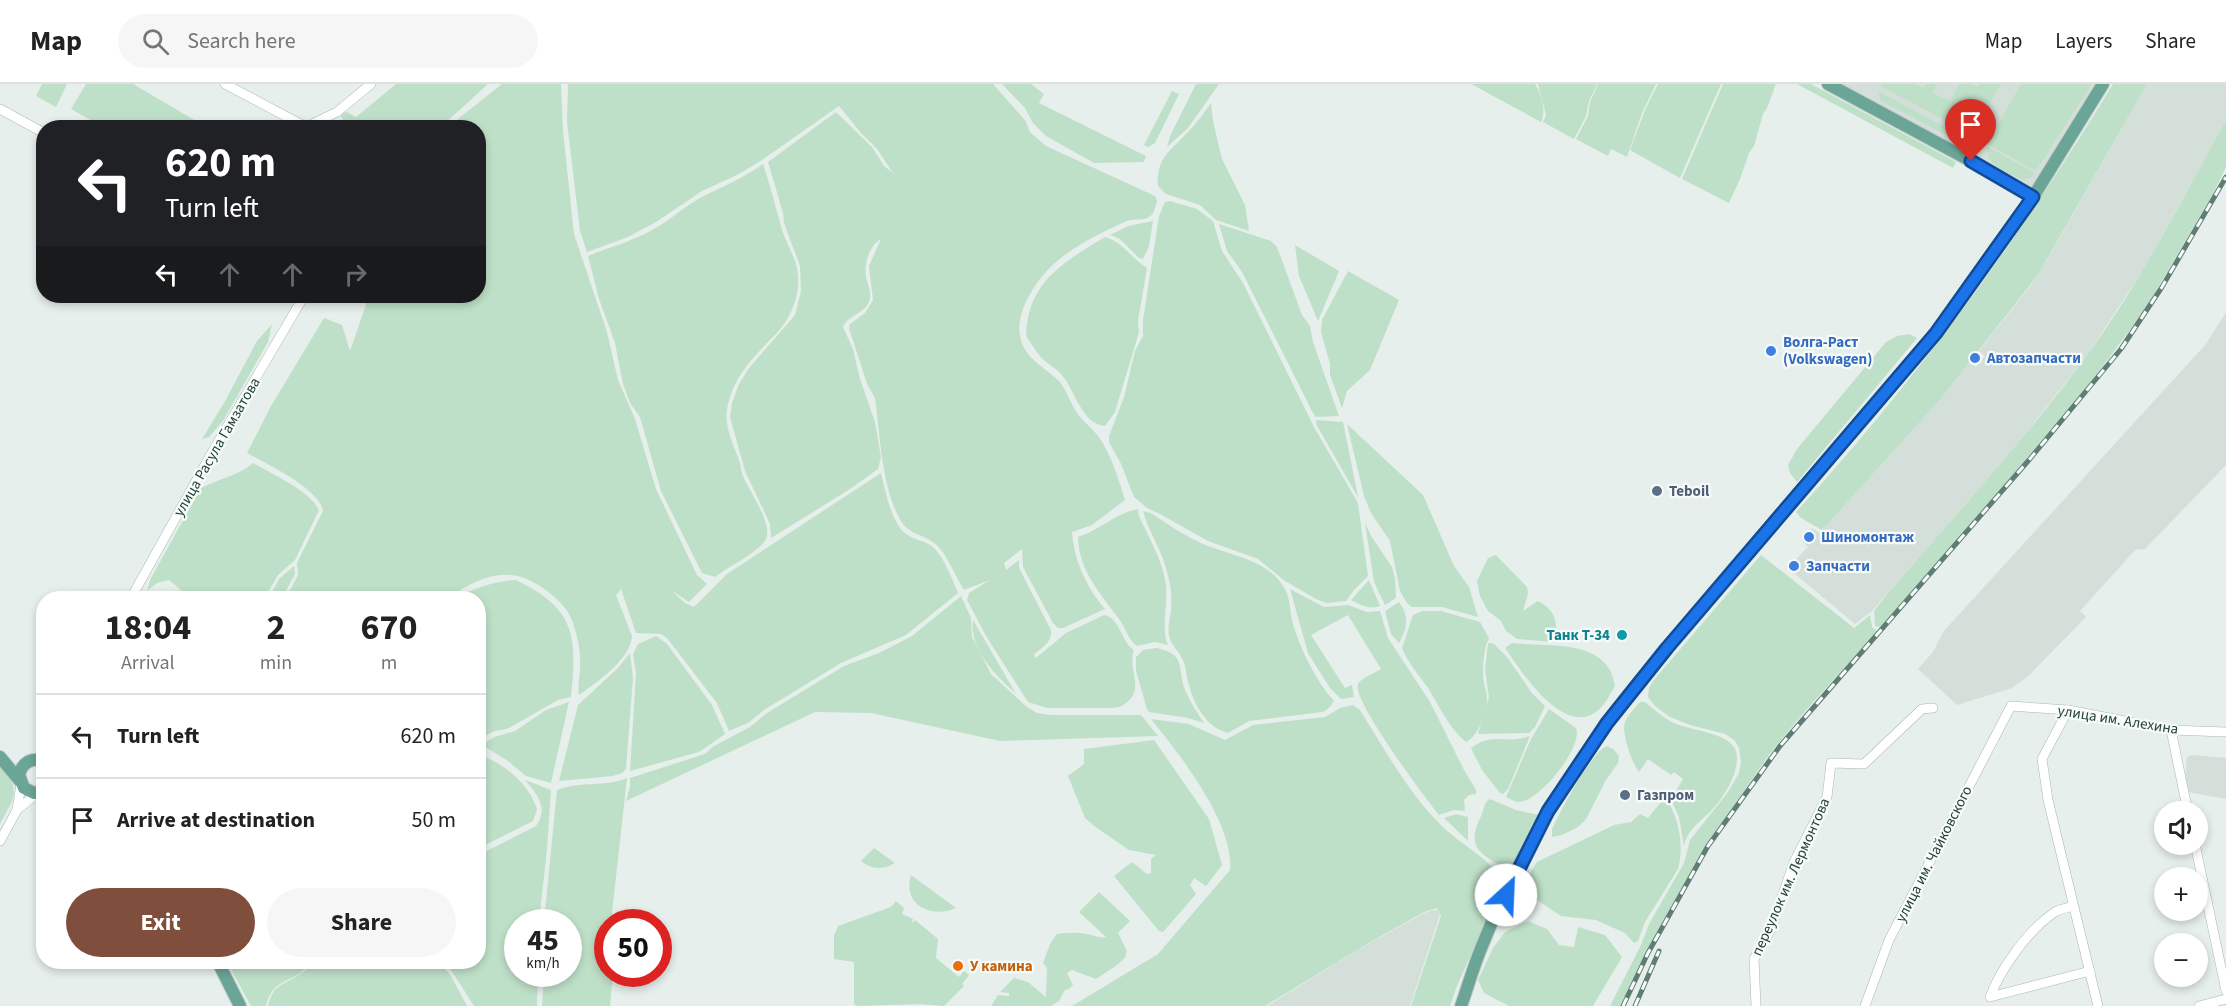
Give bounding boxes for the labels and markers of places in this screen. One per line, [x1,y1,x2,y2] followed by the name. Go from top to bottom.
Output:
[1945,99,1996,161] pin
[1783,332,1872,370] place label: Волга-Раст (Volkswagen)
[1764,344,1778,358] marker: Волга-Раст (Volkswagen)
[1986,348,2081,369] place label: Автозапчасти
[1968,351,1982,365] marker: Автозапчасти
[1669,481,1710,502] place label: Teboil
[1650,484,1664,498] marker: Teboil
[1821,527,1914,548] place label: Шиномонтаж
[1802,530,1816,544] marker: Шиномонтаж
[1806,556,1870,577] place label: Запчасти
[1787,559,1801,573] marker: Запчасти
[1547,625,1610,646] place label: Танк Т-34
[1615,628,1629,642] marker: Танк Т-34
[1637,785,1694,806] place label: Газпром
[1618,788,1632,802] marker: Газпром
[970,956,1033,977] place label: У камина
[951,959,965,973] marker: У камина

